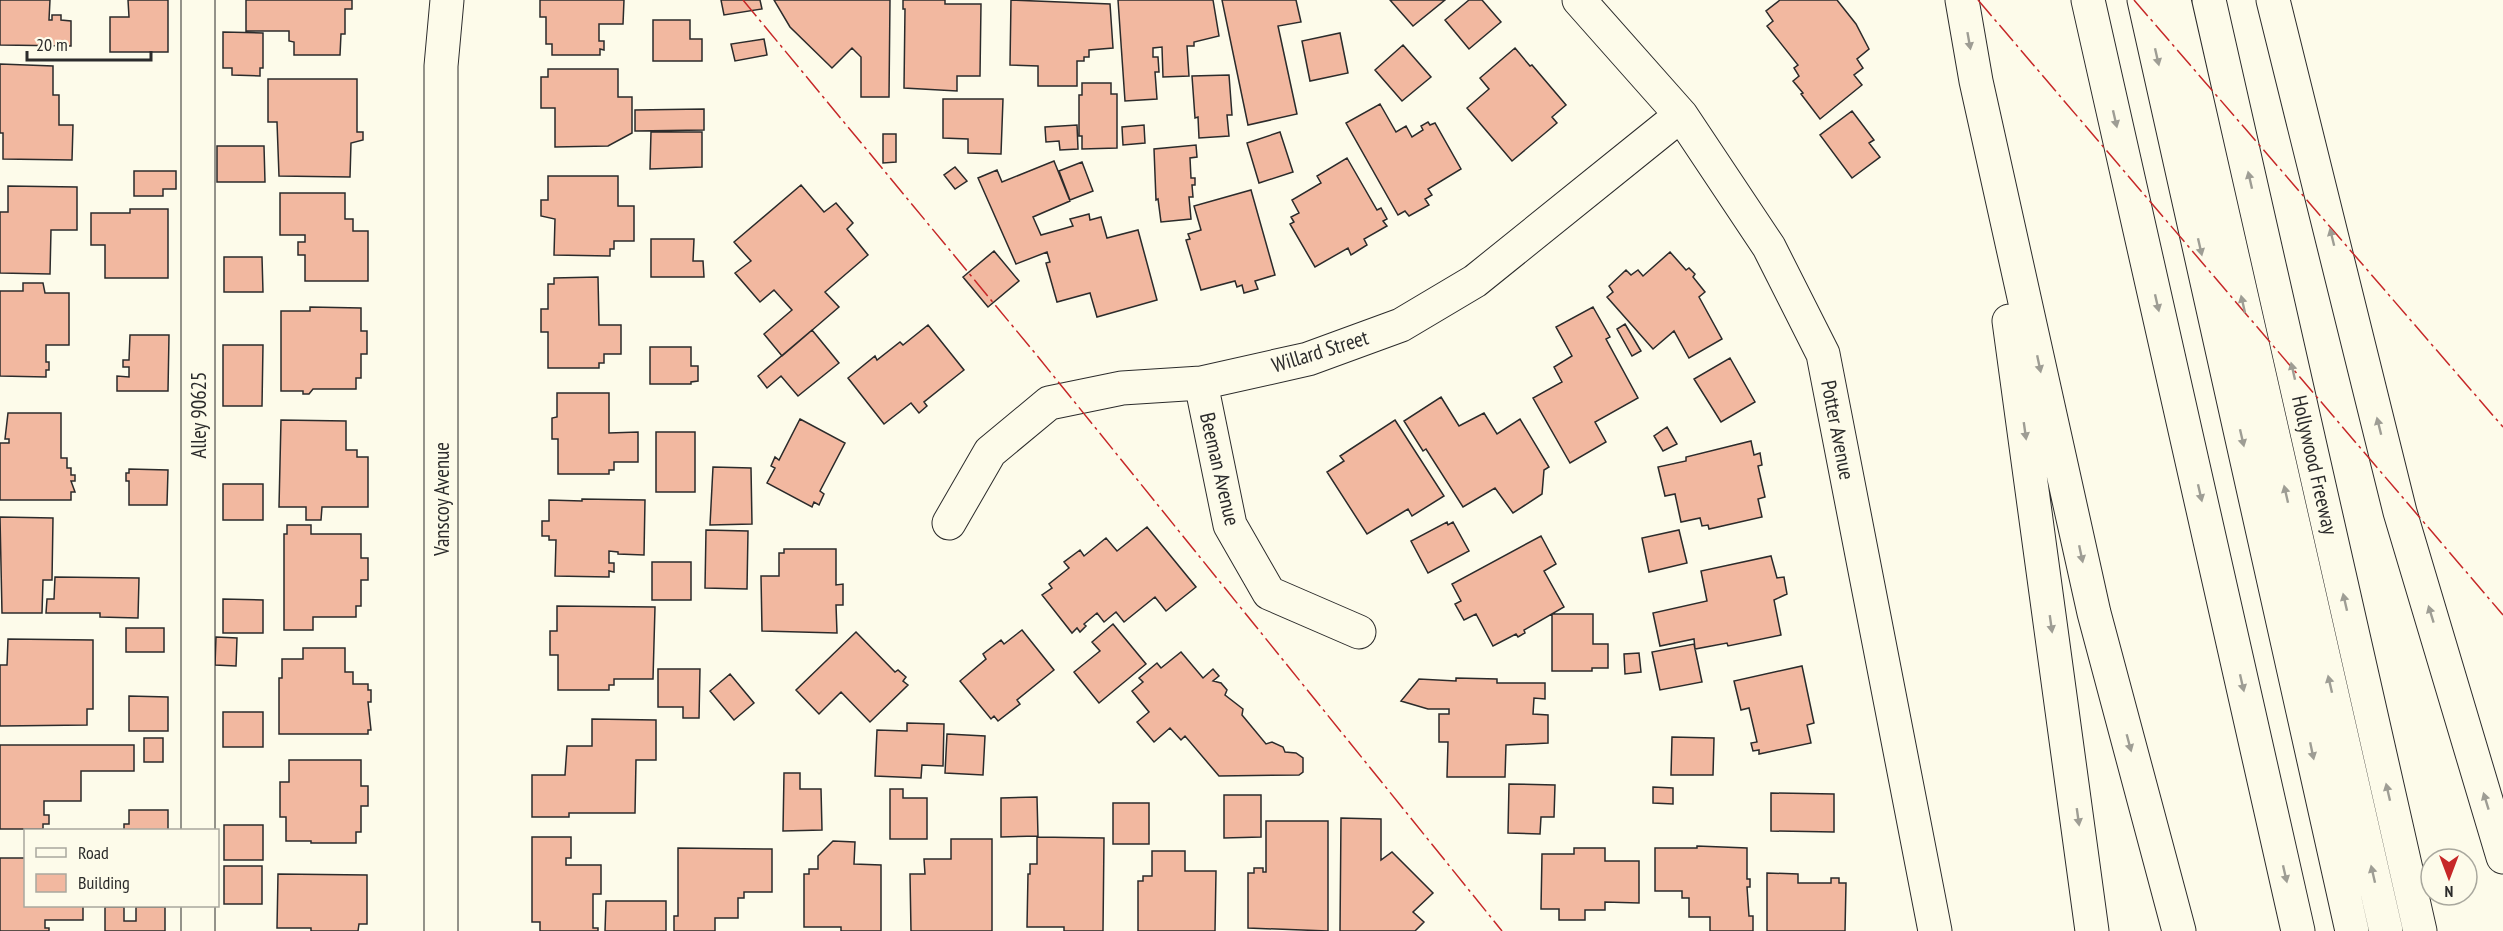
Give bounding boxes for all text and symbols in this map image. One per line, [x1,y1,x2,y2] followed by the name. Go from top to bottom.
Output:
[27,24,152,62] scale bar
[1965,31,1974,50] one-way arrow
[36,33,68,56] text: 20 m
[2153,48,2162,67] one-way arrow
[2111,109,2120,128] one-way arrow
[2245,171,2254,190] one-way arrow
[2326,228,2336,246] one-way arrow
[2196,238,2205,257] one-way arrow
[2152,294,2162,312] one-way arrow
[2237,295,2247,313] one-way arrow
[1268,323,1372,378] street label: Willard Street
[2035,355,2044,374] one-way arrow
[2288,361,2297,380] one-way arrow
[185,371,212,459] street label: Alley 90625
[1815,378,1861,482] street label: Potter Avenue
[2286,393,2344,537] street label: Hollywood Freeway
[1194,410,1246,528] street label: Beeman Avenue
[2373,417,2383,435] one-way arrow
[2020,421,2029,440] one-way arrow
[2238,428,2248,447] one-way arrow
[428,442,455,557] street label: Vanscoy Avenue
[2195,484,2205,502] one-way arrow
[2281,484,2290,503] one-way arrow
[2077,545,2086,564] one-way arrow
[2340,593,2350,611] one-way arrow
[2426,605,2435,623] one-way arrow
[2047,614,2056,633] one-way arrow
[2238,674,2248,693] one-way arrow
[2324,675,2334,693] one-way arrow
[2125,735,2134,753] one-way arrow
[2307,742,2317,760] one-way arrow
[2383,783,2393,801] one-way arrow
[2481,792,2490,810] one-way arrow
[2073,808,2082,827] one-way arrow
[24,829,219,907] legend
[78,841,109,864] text: Road
[2419,847,2479,907] north arrow
[2281,864,2291,883] one-way arrow
[2368,865,2378,883] one-way arrow
[78,871,130,894] text: Building
[2445,882,2453,902] text: N

